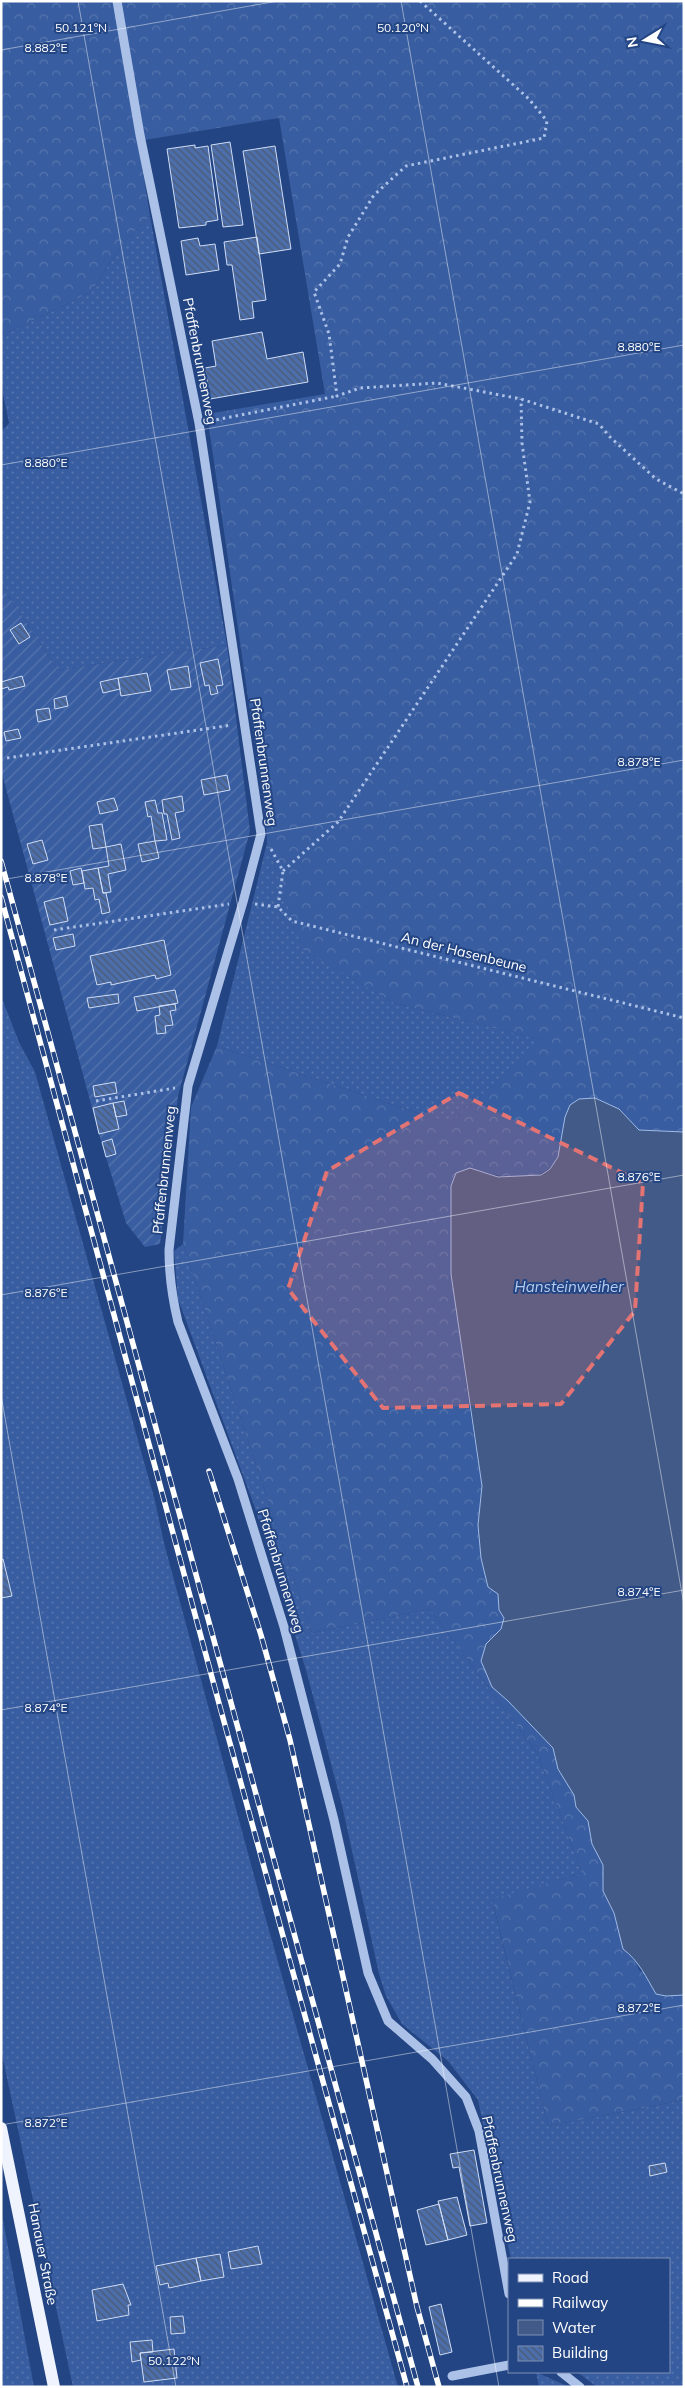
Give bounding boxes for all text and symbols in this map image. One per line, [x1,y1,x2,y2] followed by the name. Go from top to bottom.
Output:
[620,15,670,65] north arrow
[55,20,107,35] text: 50.121°N
[377,20,429,35] text: 50.120°N
[622,35,642,49] text: N
[24,40,68,55] text: 8.882°E
[179,296,221,426] street label: Pfaffenbrunnenweg
[617,339,661,354] text: 8.880°E
[24,455,68,470] text: 8.880°E
[246,697,282,827] street label: Pfaffenbrunnenweg
[617,754,661,769] text: 8.878°E
[24,870,68,885] text: 8.878°E
[399,928,529,976] street label: An der Hasenbeune
[148,1105,180,1235] street label: Pfaffenbrunnenweg
[617,1169,661,1184] text: 8.876°E
[514,1277,624,1296] water label: Hansteinweiher
[24,1285,68,1300] text: 8.876°E
[254,1507,308,1635] street label: Pfaffenbrunnenweg
[617,1584,661,1599] text: 8.874°E
[24,1700,68,1715] text: 8.874°E
[617,2000,661,2015] text: 8.872°E
[478,2114,522,2244] street label: Pfaffenbrunnenweg
[24,2115,68,2130] text: 8.872°E
[24,2201,62,2307] street label: Hanauer Straße
[508,2258,670,2373] legend
[552,2268,589,2287] text: Road
[552,2293,608,2312] text: Railway
[552,2318,596,2337] text: Water
[552,2343,608,2362] text: Building
[148,2353,200,2368] text: 50.122°N

